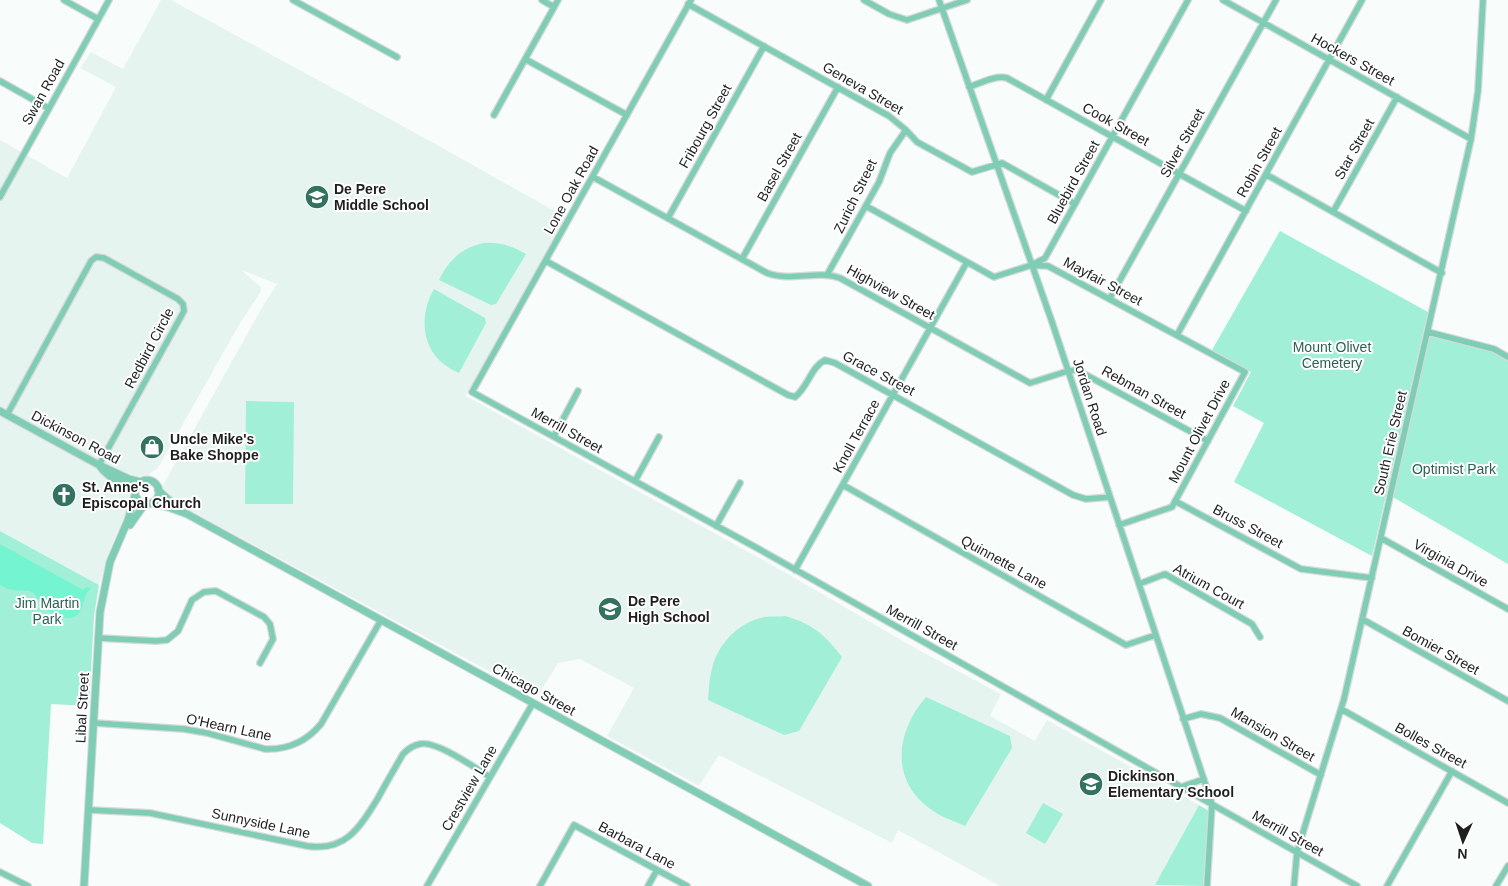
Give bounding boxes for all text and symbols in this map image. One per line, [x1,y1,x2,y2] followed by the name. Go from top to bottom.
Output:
[1309,30,1397,88] street label: Hockers Street
[18,56,68,128] street label: Swan Road
[820,59,906,118] street label: Geneva Street
[675,81,735,171] street label: Fribourg Street
[1080,99,1152,149] street label: Cook Street
[1157,106,1208,180] street label: Silver Street
[1331,116,1377,182] street label: Star Street
[1233,124,1285,200] street label: Robin Street
[754,130,805,204] street label: Basel Street
[1044,138,1102,226] street label: Bluebird Street
[540,143,602,237] street label: Lone Oak Road
[830,156,880,236] street label: Zurich Street
[334,181,429,213] place label: De Pere Middle School
[304,184,330,210] school or university icon: De Pere Middle School
[1061,253,1145,309] street label: Mayfair Street
[844,261,938,323] street label: Highview Street
[121,305,177,391] street label: Redbird Circle
[1293,339,1371,371] park label: Mount Olivet Cemetery
[840,347,918,399] street label: Grace Street
[1070,356,1110,438] street label: Jordan Road
[1099,362,1189,422] street label: Rebman Street
[1165,376,1233,486] street label: Mount Olivet Drive
[1370,389,1410,497] street label: South Erie Street
[829,396,883,475] street label: Knoll Terrace
[528,404,606,456] street label: Merrill Street
[29,407,123,467] street label: Dickinson Road
[170,431,259,463] place label: Uncle Mike's Bake Shoppe
[139,434,165,460] shop icon: Uncle Mike's Bake Shoppe
[1412,461,1497,477] park label: Optimist Park
[82,479,201,511] place label: St. Anne's Episcopal Church
[51,482,77,508] church icon: St. Anne's Episcopal Church
[1210,501,1286,551] street label: Bruss Street
[958,532,1050,592] street label: Quinnette Lane
[1411,536,1491,590] street label: Virginia Drive
[1171,560,1247,612] street label: Atrium Court
[628,593,710,625] place label: De Pere High School
[15,595,79,627] park label: Jim Martin Park
[597,596,623,622] school or university icon: De Pere High School
[883,601,961,653] street label: Merrill Street
[1400,622,1482,678] street label: Bomier Street
[490,660,578,718] street label: Chicago Street
[72,672,92,744] street label: Libal Street
[1228,704,1318,765] street label: Mansion Street
[185,710,273,744] street label: O'Hearn Lane
[1392,719,1470,771] street label: Bolles Street
[438,742,500,834] street label: Crestview Lane
[1108,768,1234,800] place label: Dickinson Elementary School
[1078,771,1104,797] school or university icon: Dickinson Elementary School
[210,805,312,841] street label: Sunnyside Lane
[1249,807,1327,859] street label: Merrill Street
[1438,816,1488,866] north arrow
[596,818,678,872] street label: Barbara Lane
[1457,846,1468,862] text: N

